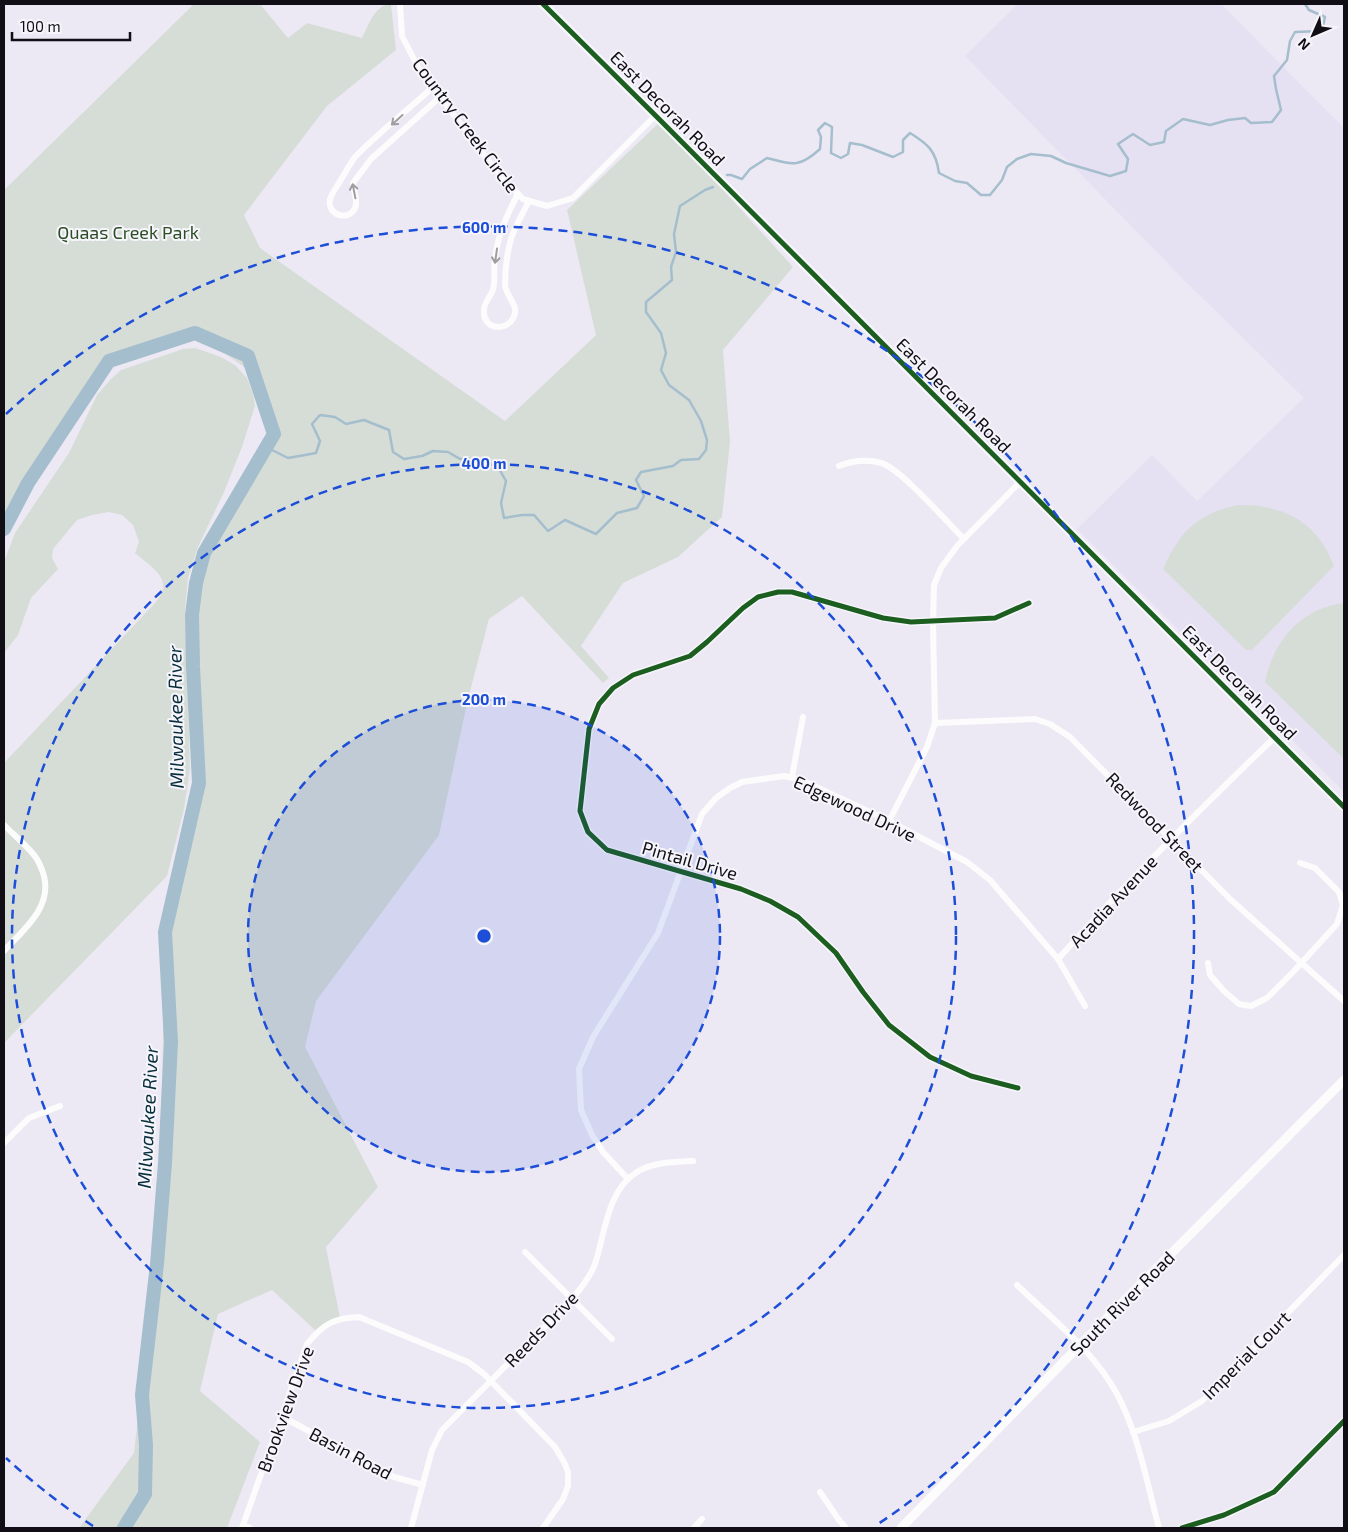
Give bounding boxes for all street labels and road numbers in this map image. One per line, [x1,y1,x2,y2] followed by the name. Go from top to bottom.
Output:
[606,46,730,170] street label: East Decorah Road
[408,53,524,197] street label: Country Creek Circle
[892,333,1016,457] street label: East Decorah Road
[1178,620,1302,744] street label: East Decorah Road
[1102,767,1208,877] street label: Redwood Street
[790,770,920,846] street label: Edgewood Drive
[640,836,740,884] street label: Pintail Drive
[1065,850,1161,952] street label: Acadia Avenue
[1065,1246,1179,1360] street label: South River Road
[500,1287,582,1371] street label: Reeds Drive
[1197,1306,1295,1404] street label: Imperial Court
[252,1343,318,1475] street label: Brookview Drive
[306,1422,396,1484] street label: Basin Road

